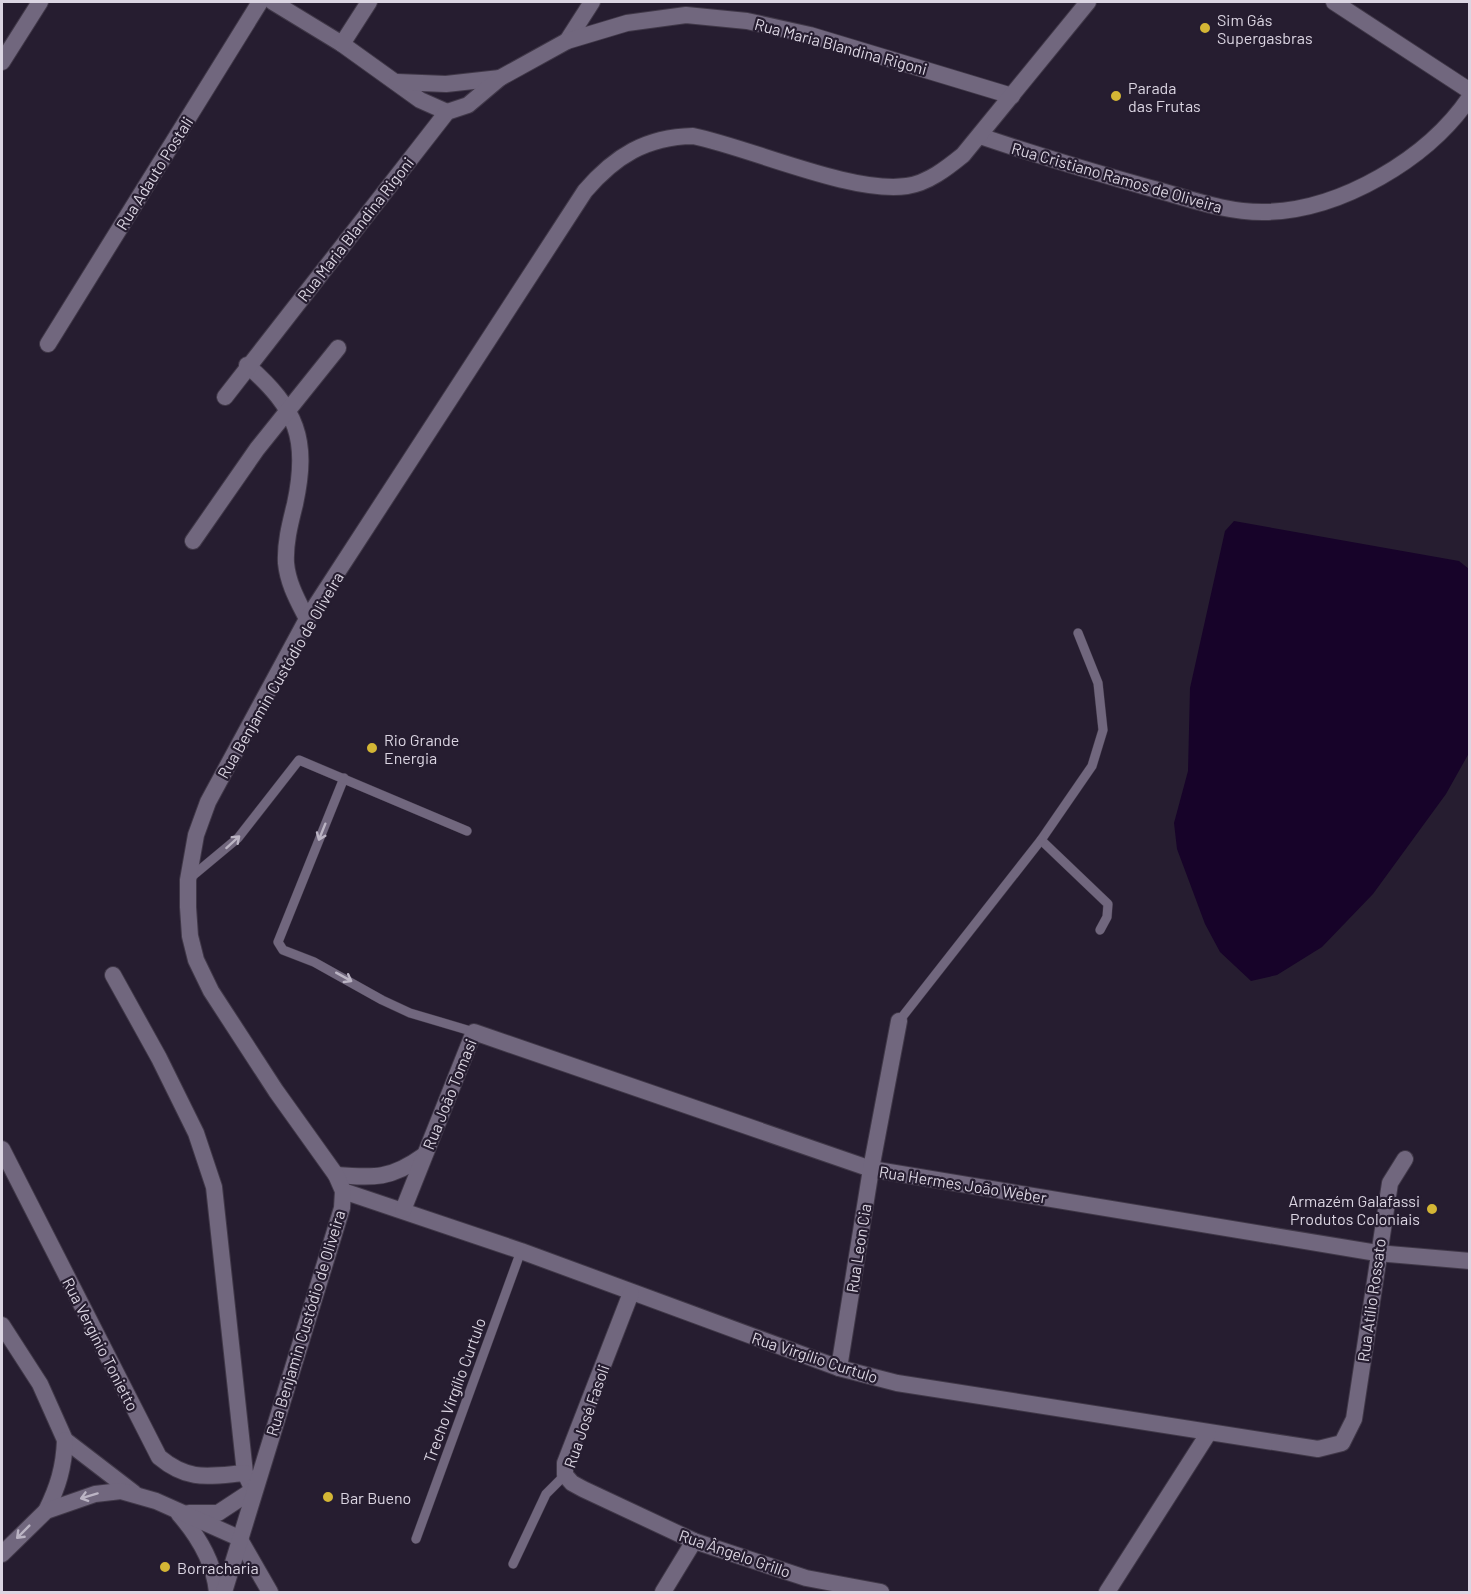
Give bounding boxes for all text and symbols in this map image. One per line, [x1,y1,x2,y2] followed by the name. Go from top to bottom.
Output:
[1217,10,1313,47] place label: Sim Gás Supergasbras
[753,14,929,78] street label: Rua Maria Blandina Rigoni
[1198,21,1212,35] marker: Sim Gás Supergasbras
[1128,78,1201,115] place label: Parada das Frutas
[1109,89,1123,103] marker: Parada das Frutas
[112,113,196,233] street label: Rua Adauto Postali
[1009,138,1225,216] street label: Rua Cristiano Ramos de Oliveira
[293,153,417,305] street label: Rua Maria Blandina Rigoni
[213,568,347,782] street label: Rua Benjamin Custódio de Oliveira
[384,730,459,767] place label: Rio Grande Energia
[365,741,379,755] marker: Rio Grande Energia
[316,822,327,841] one-way arrow
[225,835,240,849] one-way arrow
[334,972,352,983] one-way arrow
[418,1036,480,1152] street label: Rua João Tomasi
[878,1161,1048,1207] street label: Rua Hermes João Weber
[1288,1191,1420,1228] place label: Armazém Galafassi Produtos Coloniais
[842,1202,874,1294] street label: Rua Leon Cia
[1425,1202,1439,1216] marker: Armazém Galafassi Produtos Coloniais
[262,1208,348,1438] street label: Rua Benjamin Custódio de Oliveira
[1353,1237,1389,1363] street label: Rua Atílio Rossato
[59,1274,143,1414] street label: Rua Vergínio Tonietto
[419,1315,489,1465] street label: Trecho Virgílio Curtulo
[749,1328,881,1386] street label: Rua Virgílio Curtulo
[559,1362,613,1470] street label: Rua José Fasoli
[340,1488,411,1507] place label: Bar Bueno
[321,1490,335,1504] marker: Bar Bueno
[80,1491,99,1502] one-way arrow
[15,1524,30,1539] one-way arrow
[677,1525,793,1581] street label: Rua Ângelo Grillo
[177,1558,259,1577] place label: Borracharia
[158,1560,172,1574] marker: Borracharia

